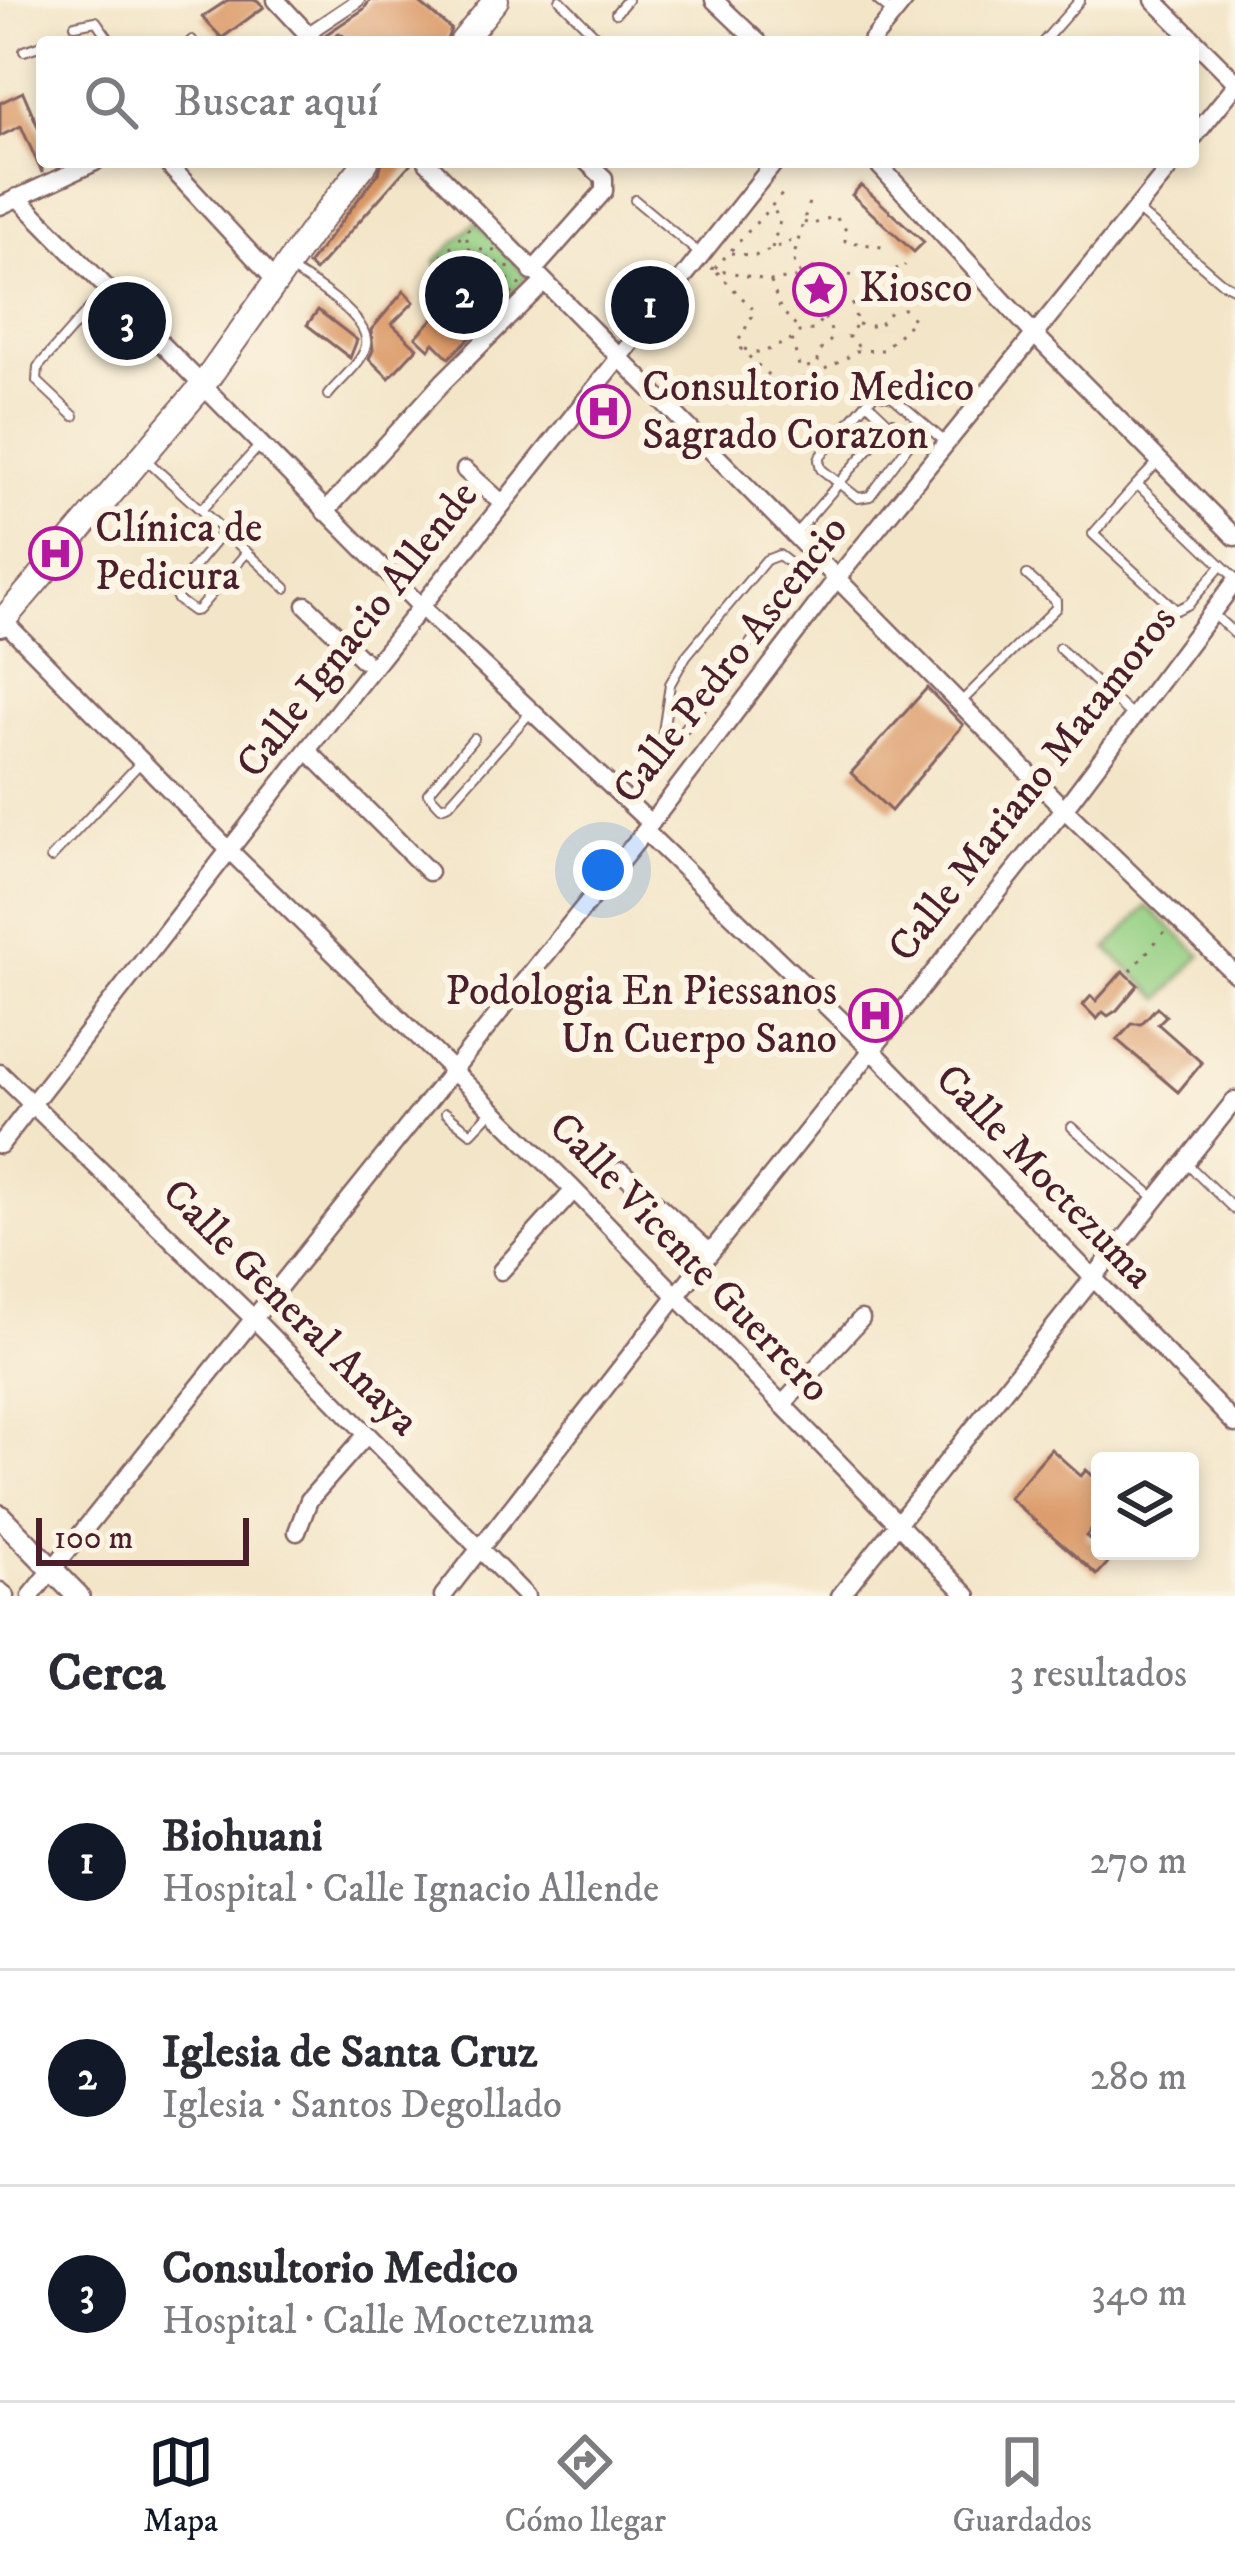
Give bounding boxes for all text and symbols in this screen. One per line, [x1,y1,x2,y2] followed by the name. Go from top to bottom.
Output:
[36,36,1199,168] search box
[78,69,144,135] icon: search
[174,74,379,130] text: Buscar aquí
[425,250,503,340] pin: 2
[611,260,689,350] pin: 1
[792,261,848,317] place icon: Kiosco
[859,263,972,315] place label: Kiosco
[88,276,166,366] pin: 3
[642,362,974,462] place label: Consultorio Medico Sagrado Corazon
[575,384,631,440] hospital icon: Consultorio Medico Sagrado Corazon
[226,471,490,789] street label: Calle Ignacio Allende
[95,503,262,603] place label: Clínica de Pedicura
[602,505,860,815] street label: Calle Pedro Ascencio
[28,525,84,581] hospital icon: Clínica de Pedicura
[878,595,1188,973] street label: Calle Mariano Matamoros
[573,840,633,900] your location
[445,966,837,1066] place label: Podologia En Piessanos Un Cuerpo Sano
[848,988,904,1044] hospital icon: Podologia En Piessanos Un Cuerpo Sano
[924,1054,1164,1300] street label: Calle Moctezuma
[537,1102,841,1414] street label: Calle Vicente Guerrero
[151,1169,430,1448] street label: Calle General Anaya
[1091,1452,1199,1560] map controls
[1091,1452,1199,1560] button: layers
[36,1512,249,1565] scale bar
[54,1518,133,1559] text: 100 m
[48,1642,165,1706] text: Cerca
[1010,1650,1187,1699] text: 3 resultados
[162,1809,323,1865] text: Biohuani
[80,1837,94,1886] text: 1
[1090,1837,1187,1886] text: 270 m
[162,1865,659,1914] text: Hospital · Calle Ignacio Allende
[162,2025,537,2081] text: Iglesia de Santa Cruz
[77,2053,97,2102] text: 2
[1090,2053,1187,2102] text: 280 m
[162,2081,562,2130] text: Iglesia · Santos Degollado
[162,2241,518,2297] text: Consultorio Medico
[80,2269,94,2318] text: 3
[1091,2269,1187,2318] text: 340 m
[162,2297,594,2346] text: Hospital · Calle Moctezuma
[143,2429,218,2542] tab: Mapa
[504,2429,666,2542] tab: Cómo llegar
[953,2429,1092,2542] tab: Guardados

